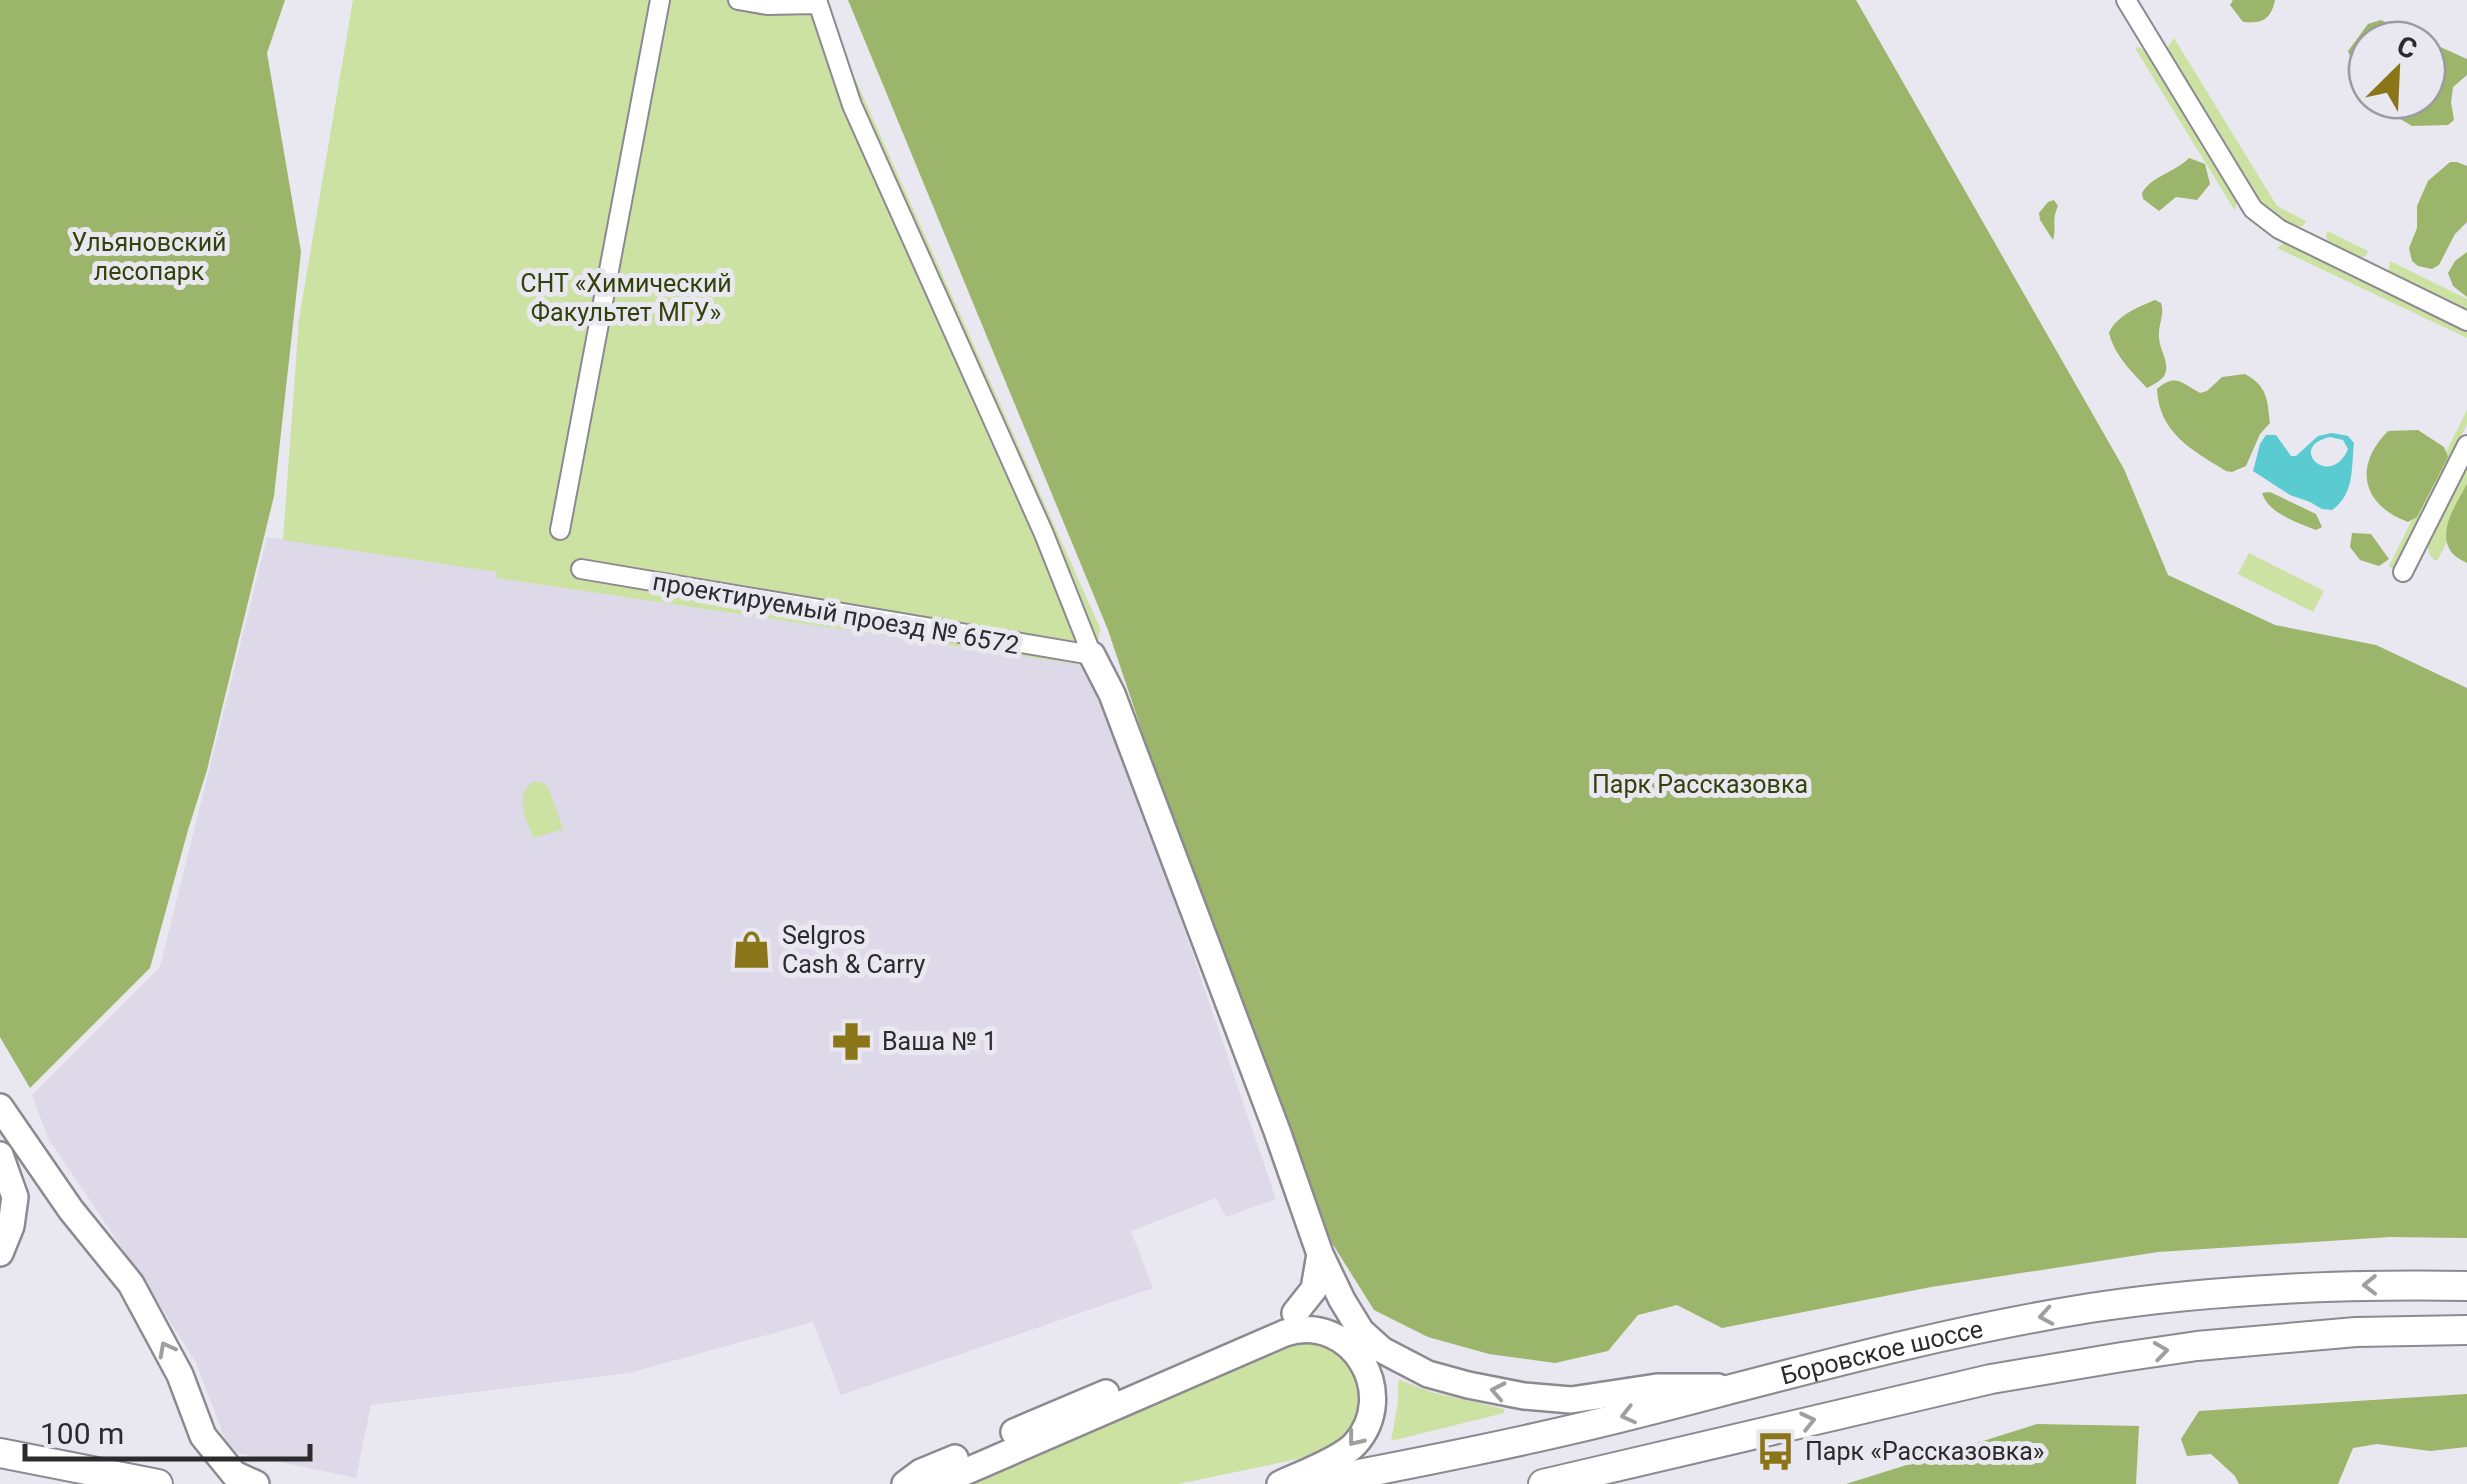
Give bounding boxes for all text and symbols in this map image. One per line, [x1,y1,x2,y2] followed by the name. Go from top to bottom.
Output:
[2347,20,2447,120] north arrow
[2392,29,2422,66] text: С
[71,228,227,286] park label: Ульяновский лесопарк
[520,269,732,327] park label: СНТ «Химический Факультет МГУ»
[650,567,1021,660] street label: проектируемый проезд № 6572
[1592,770,1808,799] park label: Парк Рассказовка
[782,921,926,979] place label: Selgros Cash & Carry
[731,928,773,970] shop icon: Selgros Cash & Carry
[831,1020,873,1062] pharmacy icon: Ваша № 1
[882,1027,997,1056] place label: Ваша № 1
[2361,1274,2376,1296] one-way arrow
[2038,1305,2055,1326] one-way arrow
[1778,1314,1985,1390] street label: Боровское шоссе
[159,1342,178,1360] one-way arrow
[2152,1342,2169,1363] one-way arrow
[1489,1382,1506,1403] one-way arrow
[25,1399,310,1461] scale bar
[1620,1404,1637,1425] one-way arrow
[1799,1412,1816,1433] one-way arrow
[40,1416,124,1451] text: 100 m
[1350,1428,1367,1446] one-way arrow
[1754,1430,1796,1472] bus stop icon: Парк «Рассказовка»
[1805,1437,2045,1466] place label: Парк «Рассказовка»

